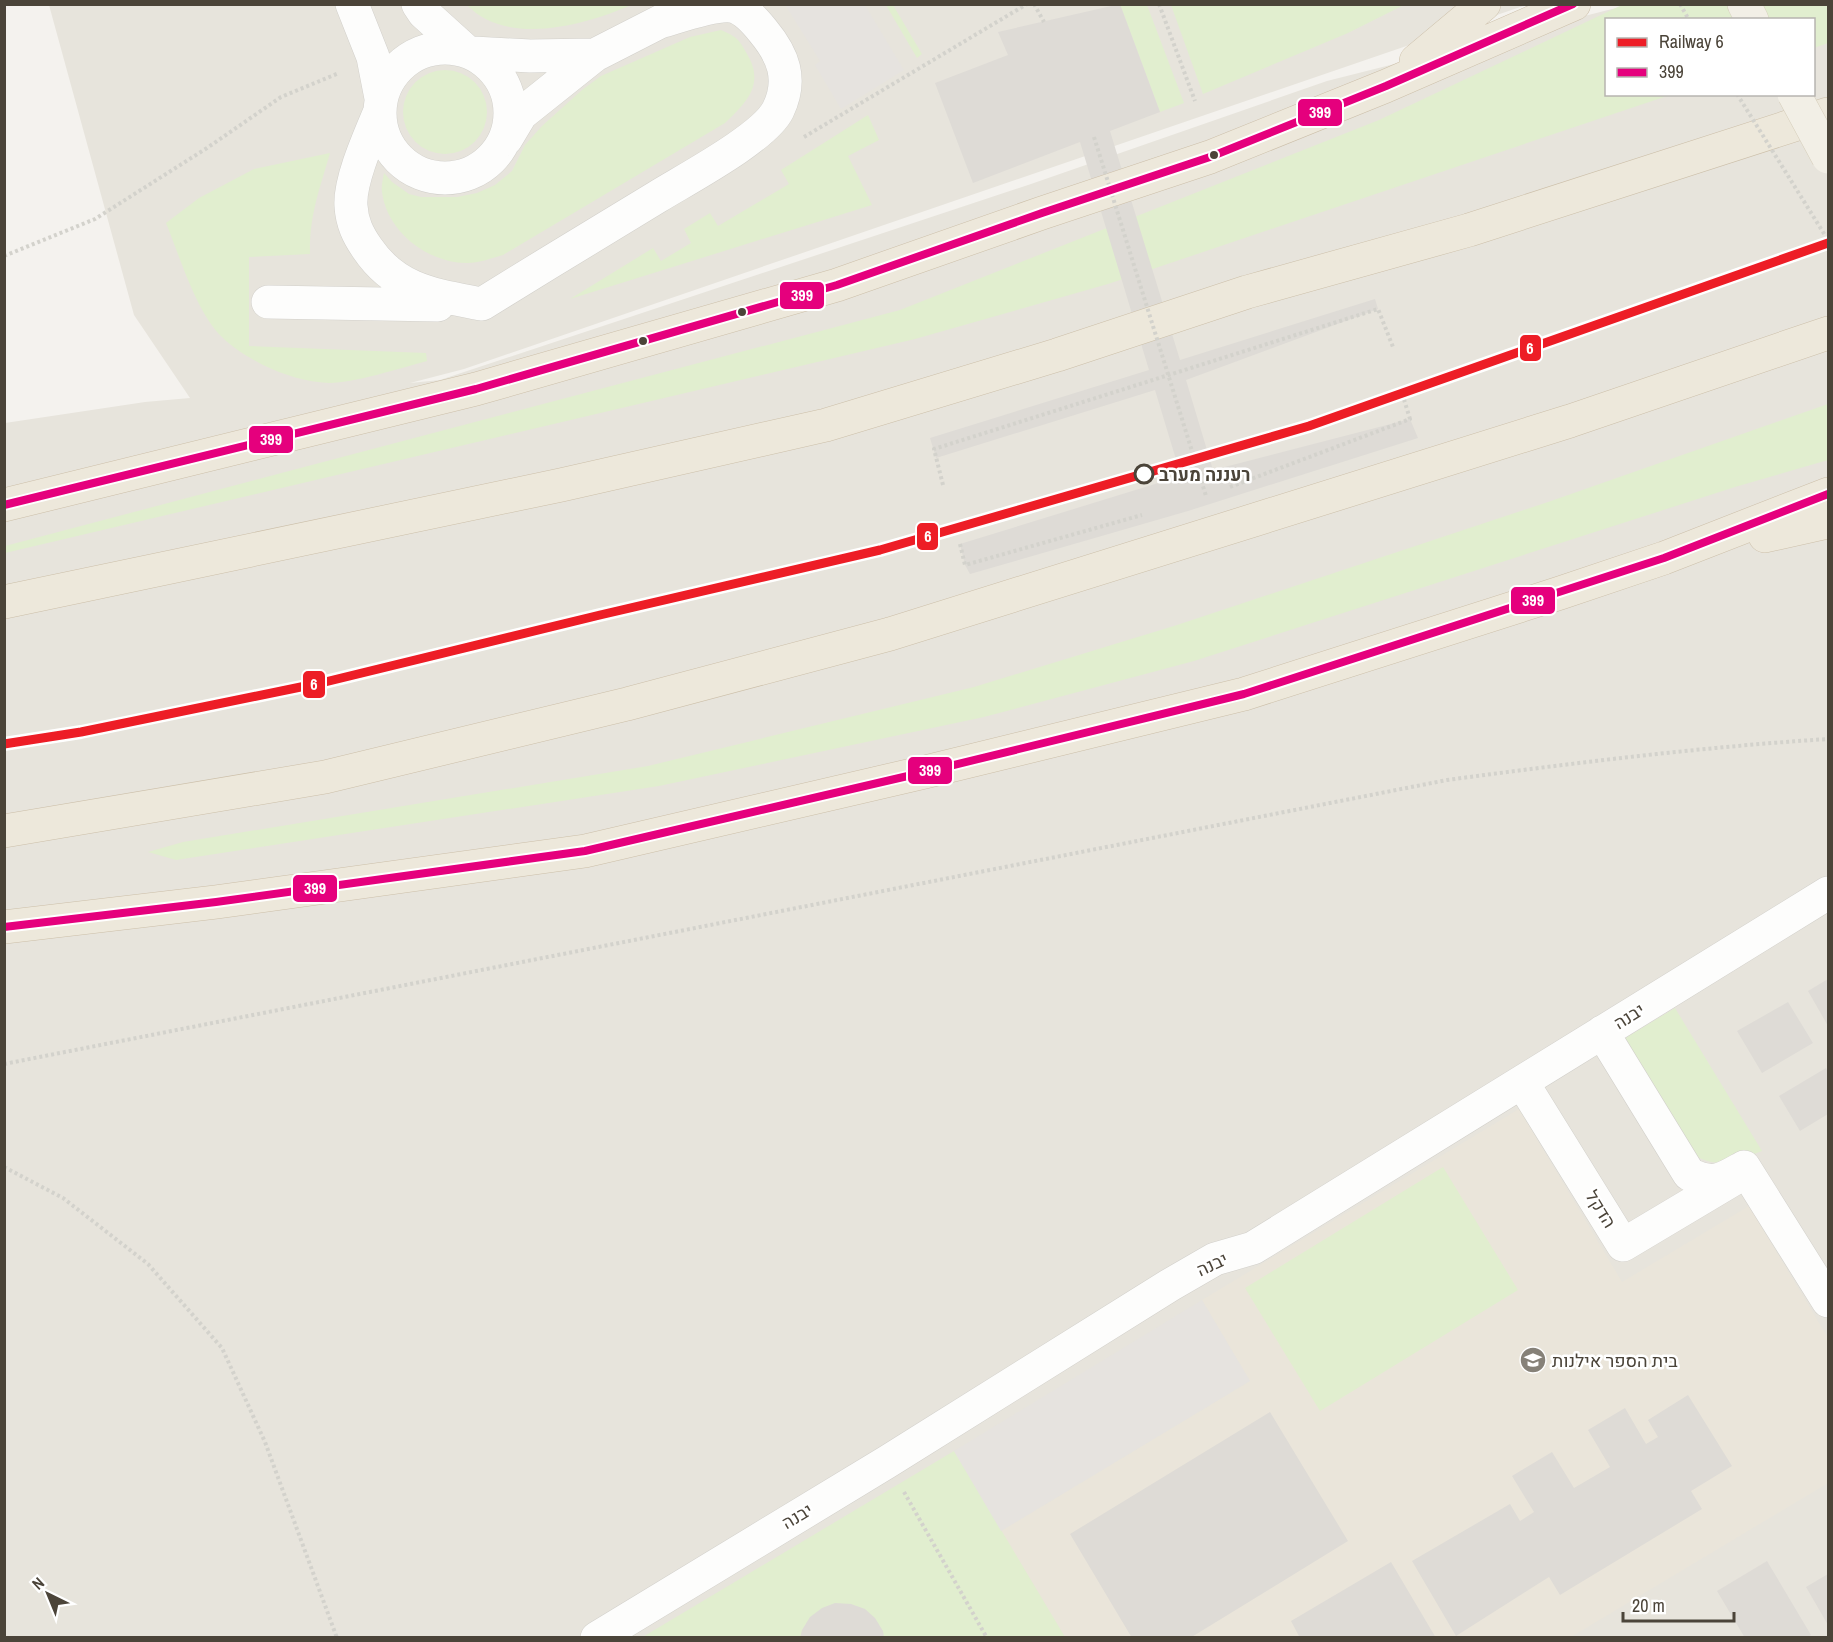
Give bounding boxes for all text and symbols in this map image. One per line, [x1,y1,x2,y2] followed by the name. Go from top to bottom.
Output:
[1605,18,1815,96] legend
[1659,29,1724,54] text: Railway 6
[1659,59,1684,84] text: 399
[1297,98,1343,127] line badge: 399
[1309,101,1331,123] text: 399
[1208,149,1220,161] unlabelled marker
[779,281,825,310] line badge: 399
[791,284,813,306] text: 399
[736,306,748,318] unlabelled marker
[1519,334,1542,362] line badge: 6
[637,335,649,347] unlabelled marker
[1526,337,1534,359] text: 6
[248,425,294,454] line badge: 399
[260,428,282,450] text: 399
[1159,462,1251,487] place label: רעננה מערב
[1134,464,1154,484] marker: רעננה מערב
[916,522,939,551] line badge: 6
[924,525,932,547] text: 6
[1510,586,1556,615] line badge: 399
[1522,589,1544,611] text: 399
[302,670,326,699] line badge: 6
[310,673,318,695] text: 6
[907,756,953,785] line badge: 399
[919,759,941,781] text: 399
[292,874,338,903] line badge: 399
[304,877,326,899] text: 399
[1609,997,1649,1035] street label: יבנה
[1580,1185,1622,1233] street label: הדקל
[1192,1246,1232,1282] street label: יבנה
[1518,1345,1548,1375] school or university icon: בית הספר אילנות
[1552,1348,1678,1373] place label: בית הספר אילנות
[777,1497,817,1535] street label: יבנה
[18,1564,78,1624] north arrow
[27,1572,49,1594] text: N
[1623,1585,1734,1623] scale bar
[1632,1593,1665,1618] text: 20 m

